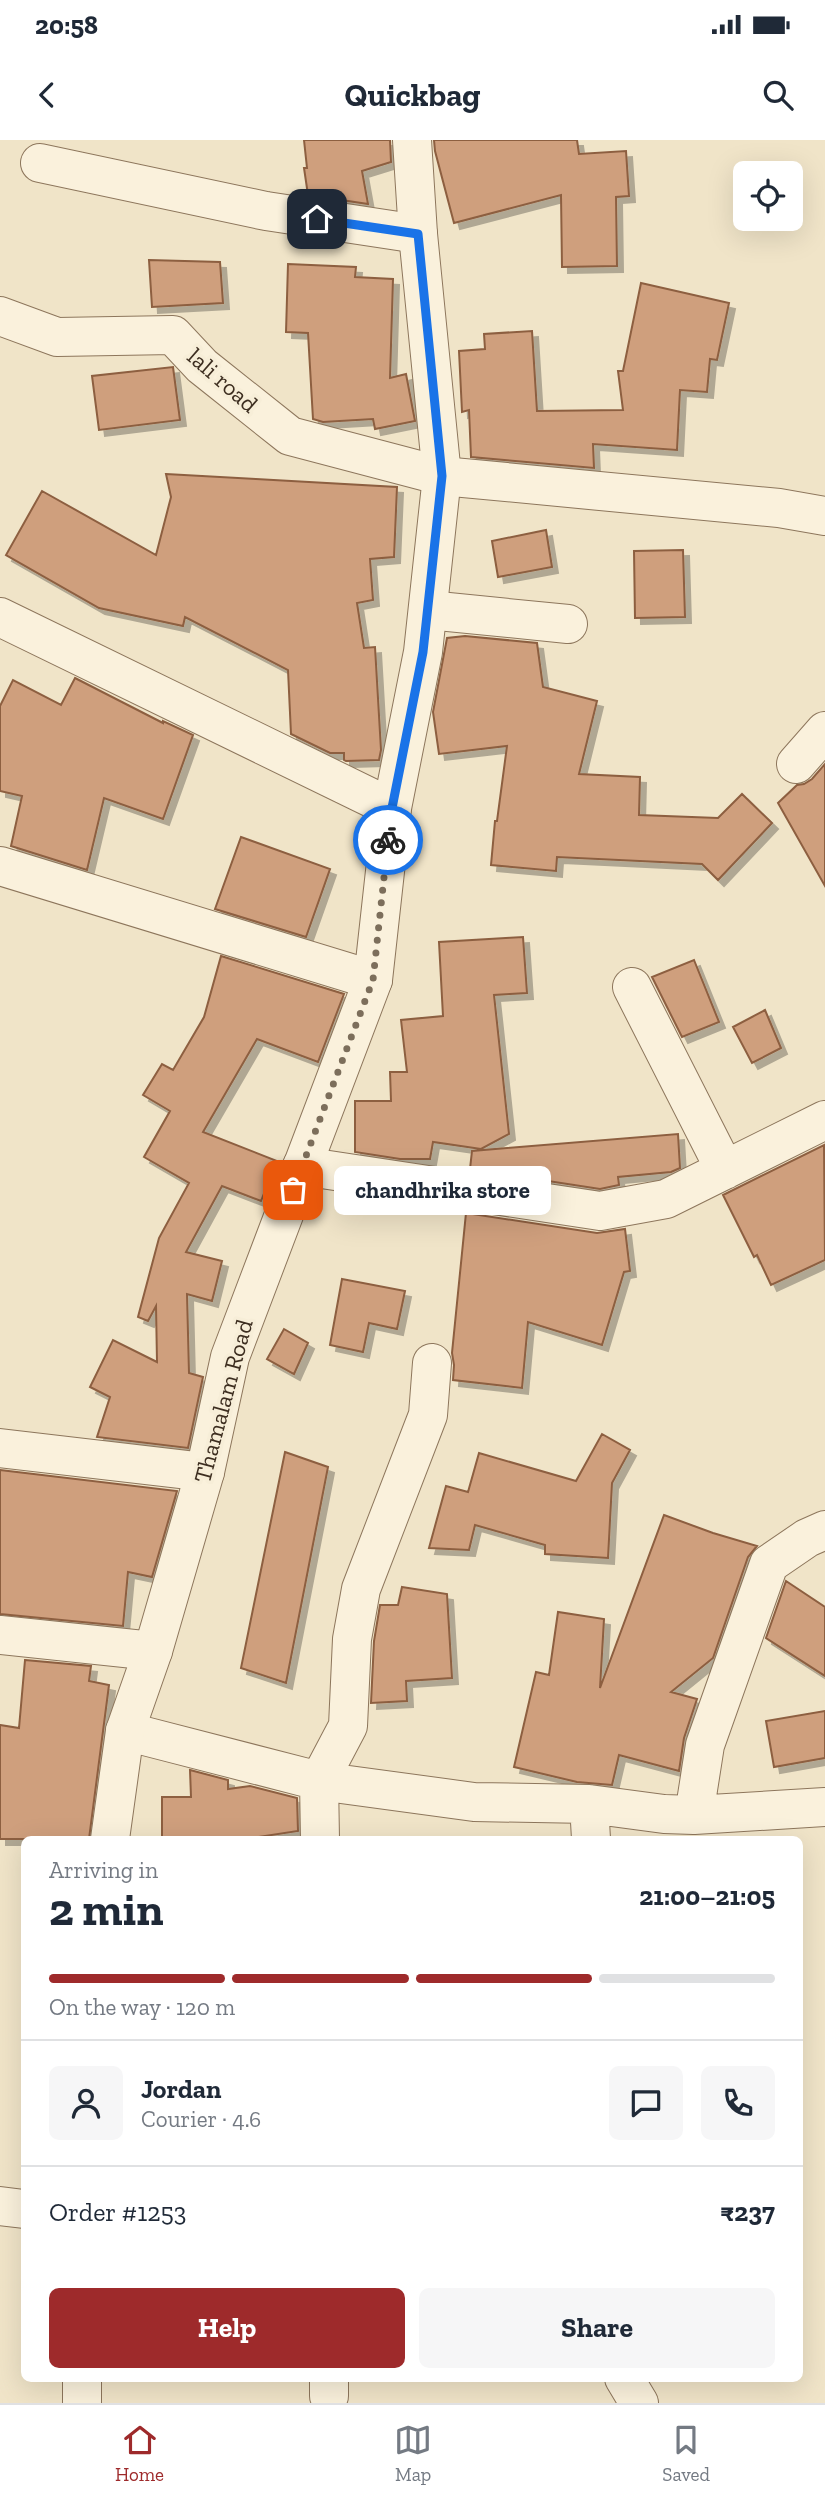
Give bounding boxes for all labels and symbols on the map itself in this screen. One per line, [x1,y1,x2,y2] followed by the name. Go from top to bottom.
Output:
[287,189,347,249] pin
[182,342,264,418] street label: lali road
[353,805,423,875] courier
[263,1160,323,1220] pin
[335,1166,552,1214] callout: chandhrika store
[187,1316,259,1486] street label: Thamalam Road

